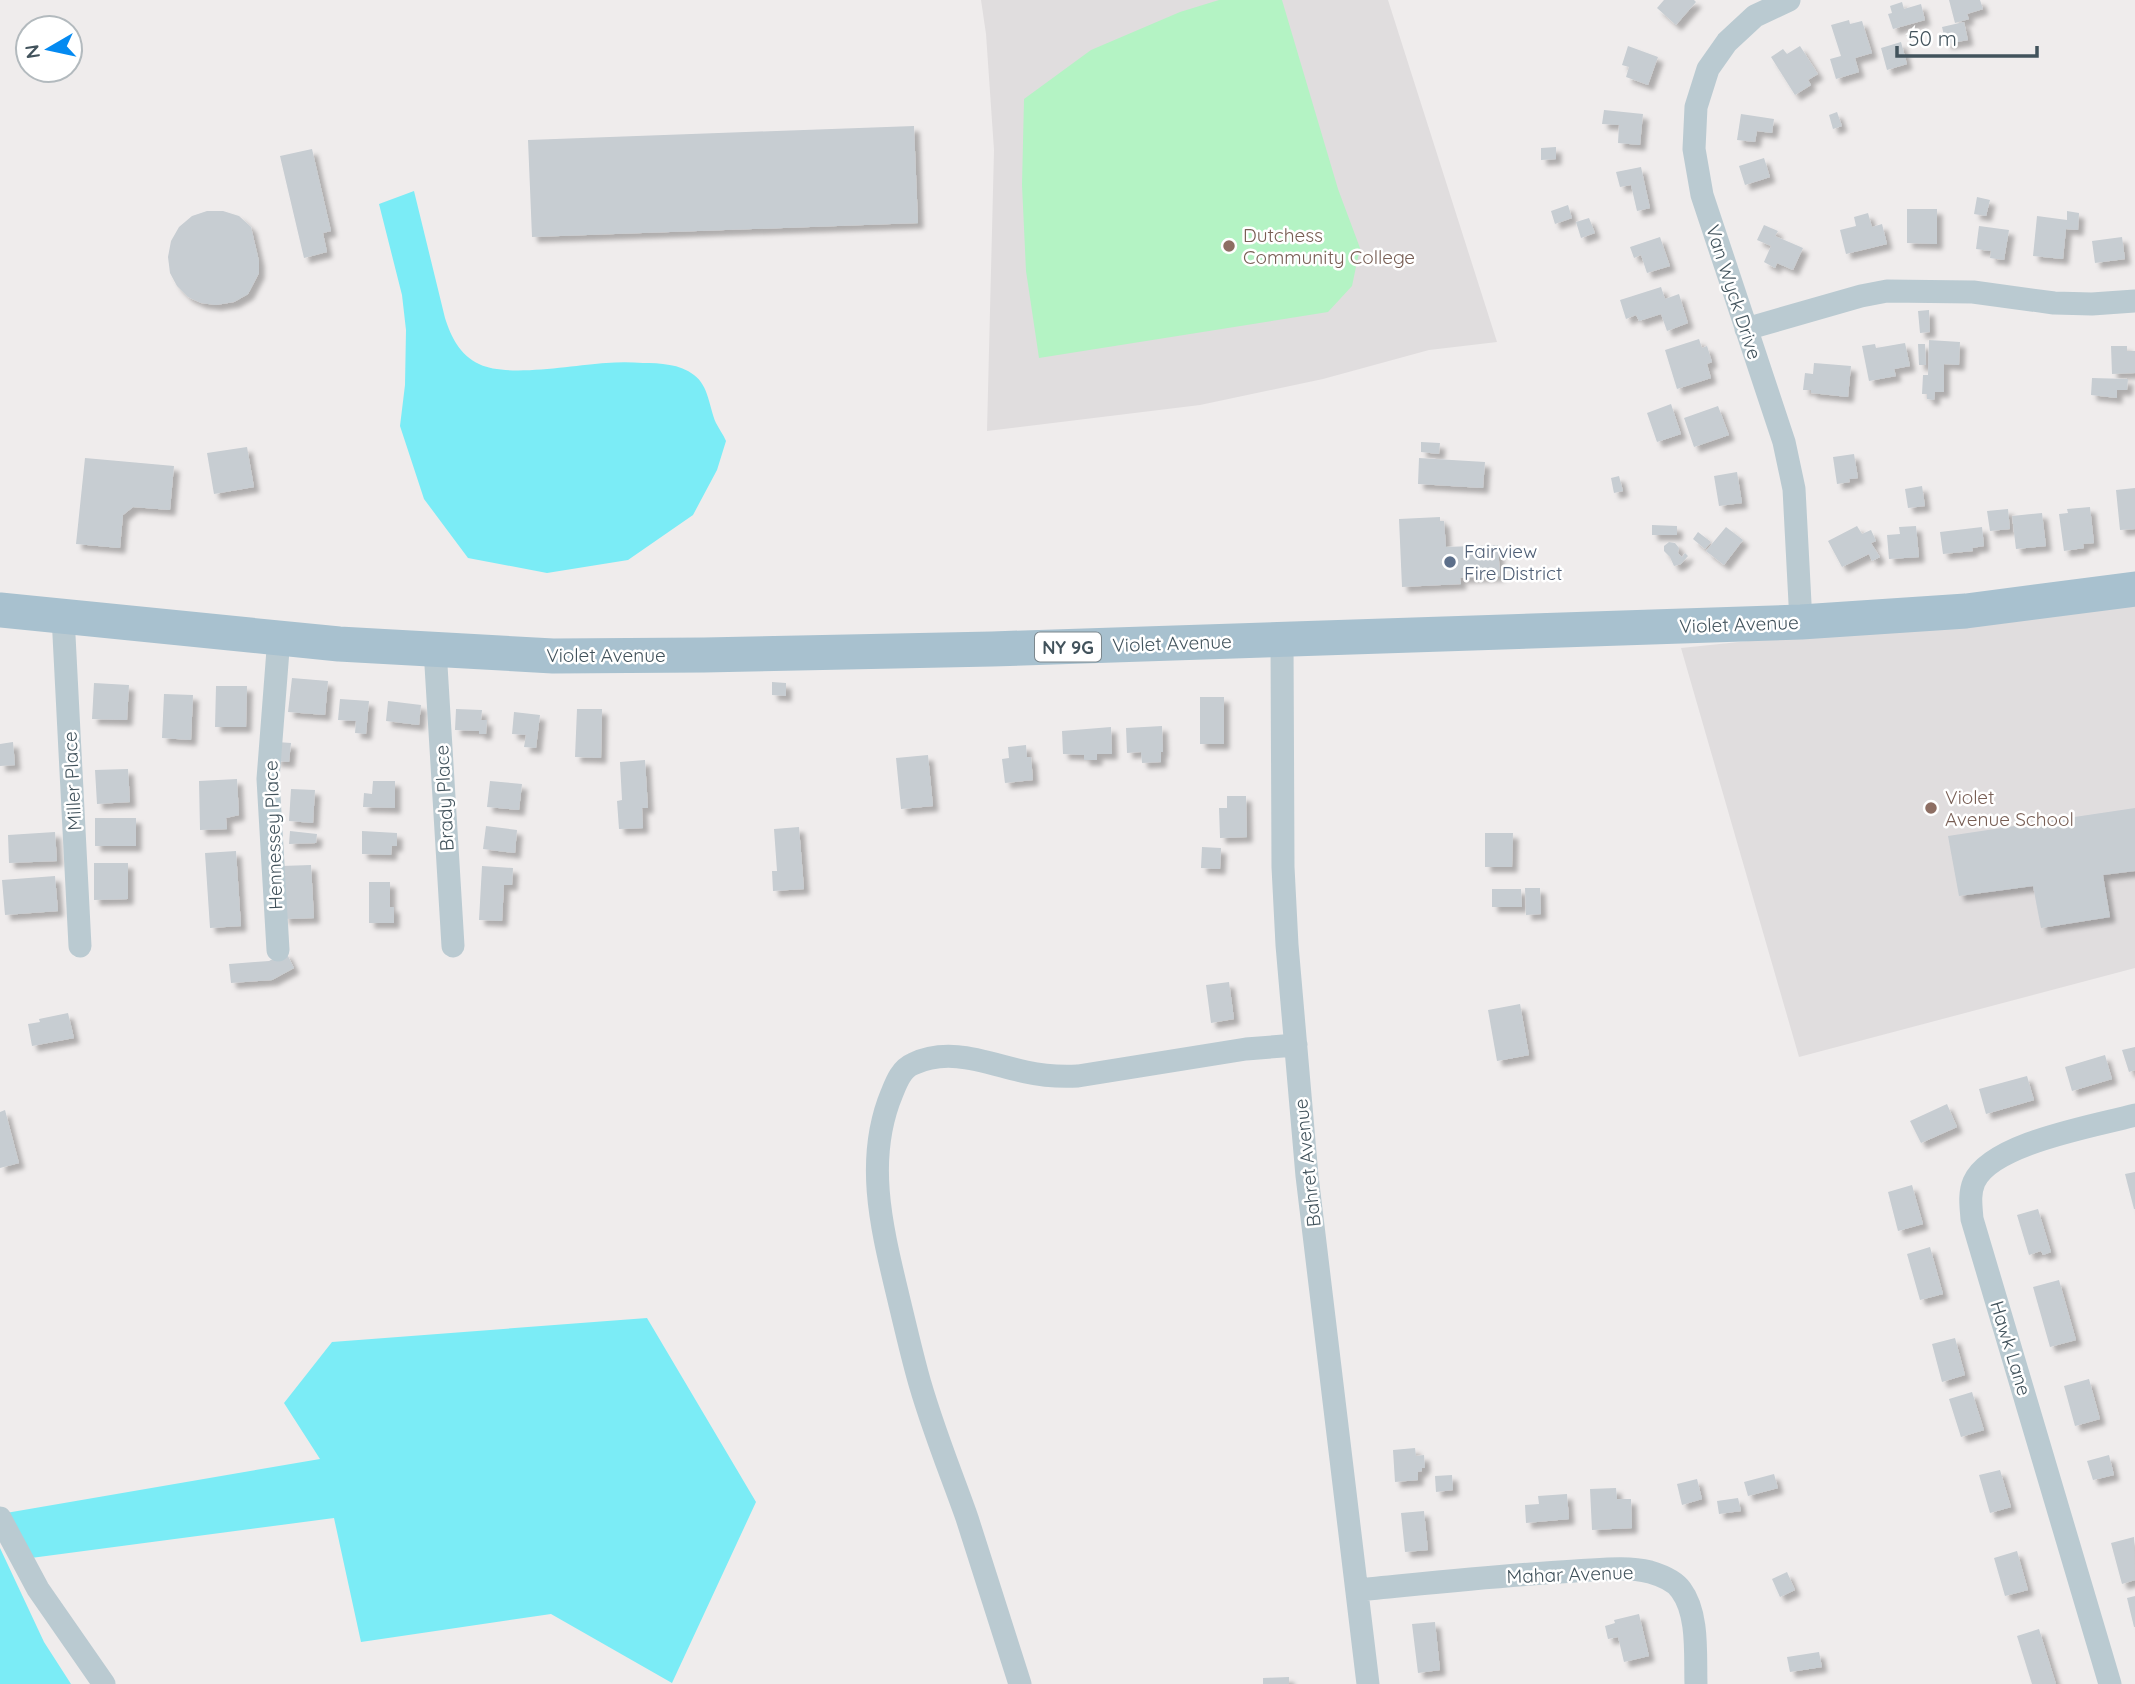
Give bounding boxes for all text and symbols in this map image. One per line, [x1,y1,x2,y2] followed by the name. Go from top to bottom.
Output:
[14,14,84,84] north arrow
[1897,14,2037,58] scale bar
[1908,25,1957,51] text: 50 m
[19,43,45,60] text: N
[1701,222,1767,362] street label: Van Wyck Drive
[1243,223,1415,269] place label: Dutchess Community College
[1221,238,1237,254] marker: Dutchess Community College
[1464,539,1562,585] place label: Fairview Fire District
[1442,554,1458,570] marker: Fairview Fire District
[1679,610,1799,638] street label: Violet Avenue
[1112,629,1232,657] street label: Violet Avenue
[1035,632,1101,662] road number: NY 9G
[546,643,666,667] street label: Violet Avenue
[57,731,87,831] street label: Miller Place
[429,744,459,852] street label: Brady Place
[258,760,288,910] street label: Hennessey Place
[1945,785,2074,831] place label: Violet Avenue School
[1923,800,1939,816] marker: Violet Avenue School
[1288,1098,1326,1228] street label: Bahret Avenue
[1985,1298,2037,1398] street label: Hawk Lane
[1506,1560,1634,1588] street label: Mahar Avenue

